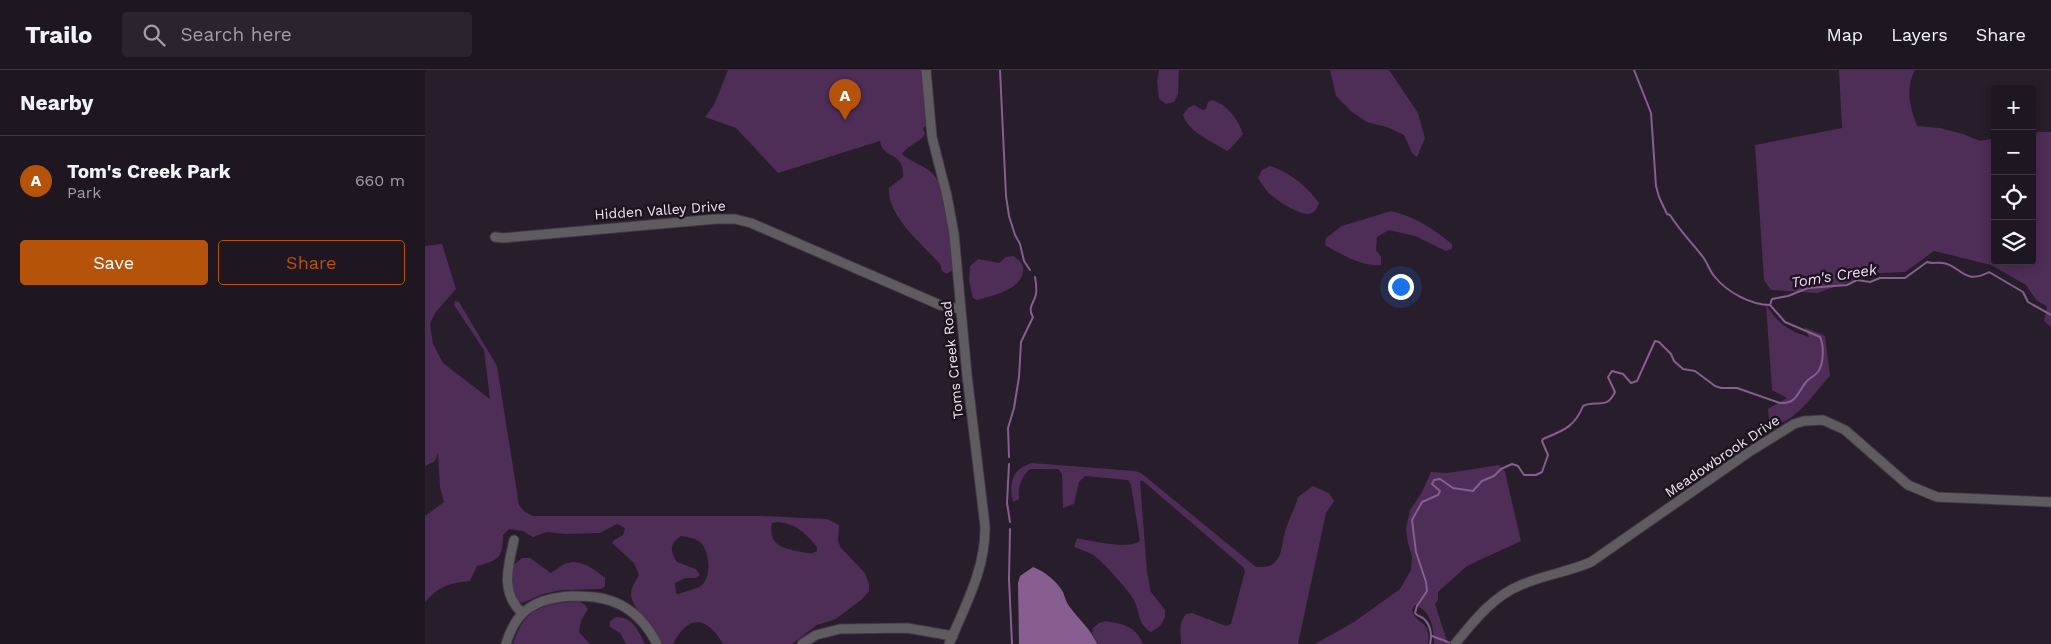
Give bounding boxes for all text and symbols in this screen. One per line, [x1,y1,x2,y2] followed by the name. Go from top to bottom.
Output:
[122,12,472,57] search box
[25,21,92,49] text: Trailo
[140,21,168,49] icon: search
[180,23,292,46] text: Search here
[1826,24,1863,45] text: Map
[1891,24,1948,45] text: Layers
[1976,24,2026,45] text: Share
[829,79,861,120] pin: A
[1991,85,2036,265] map controls
[1991,85,2036,130] button: +
[20,90,93,115] text: Nearby
[1991,130,2036,175] button: −
[67,160,231,183] text: Tom's Creek Park
[31,171,41,190] text: A
[355,171,405,190] text: 660 m
[1991,175,2036,220] button: locate
[67,183,101,202] text: Park
[594,197,726,223] street label: Hidden Valley Drive
[1991,220,2036,265] button: layers
[20,240,208,285] button: Save
[218,240,405,285] button: Share
[1790,260,1879,292] water label: Tom's Creek
[1388,274,1414,300] your location
[938,300,966,420] street label: Toms Creek Road
[1662,412,1782,500] street label: Meadowbrook Drive

